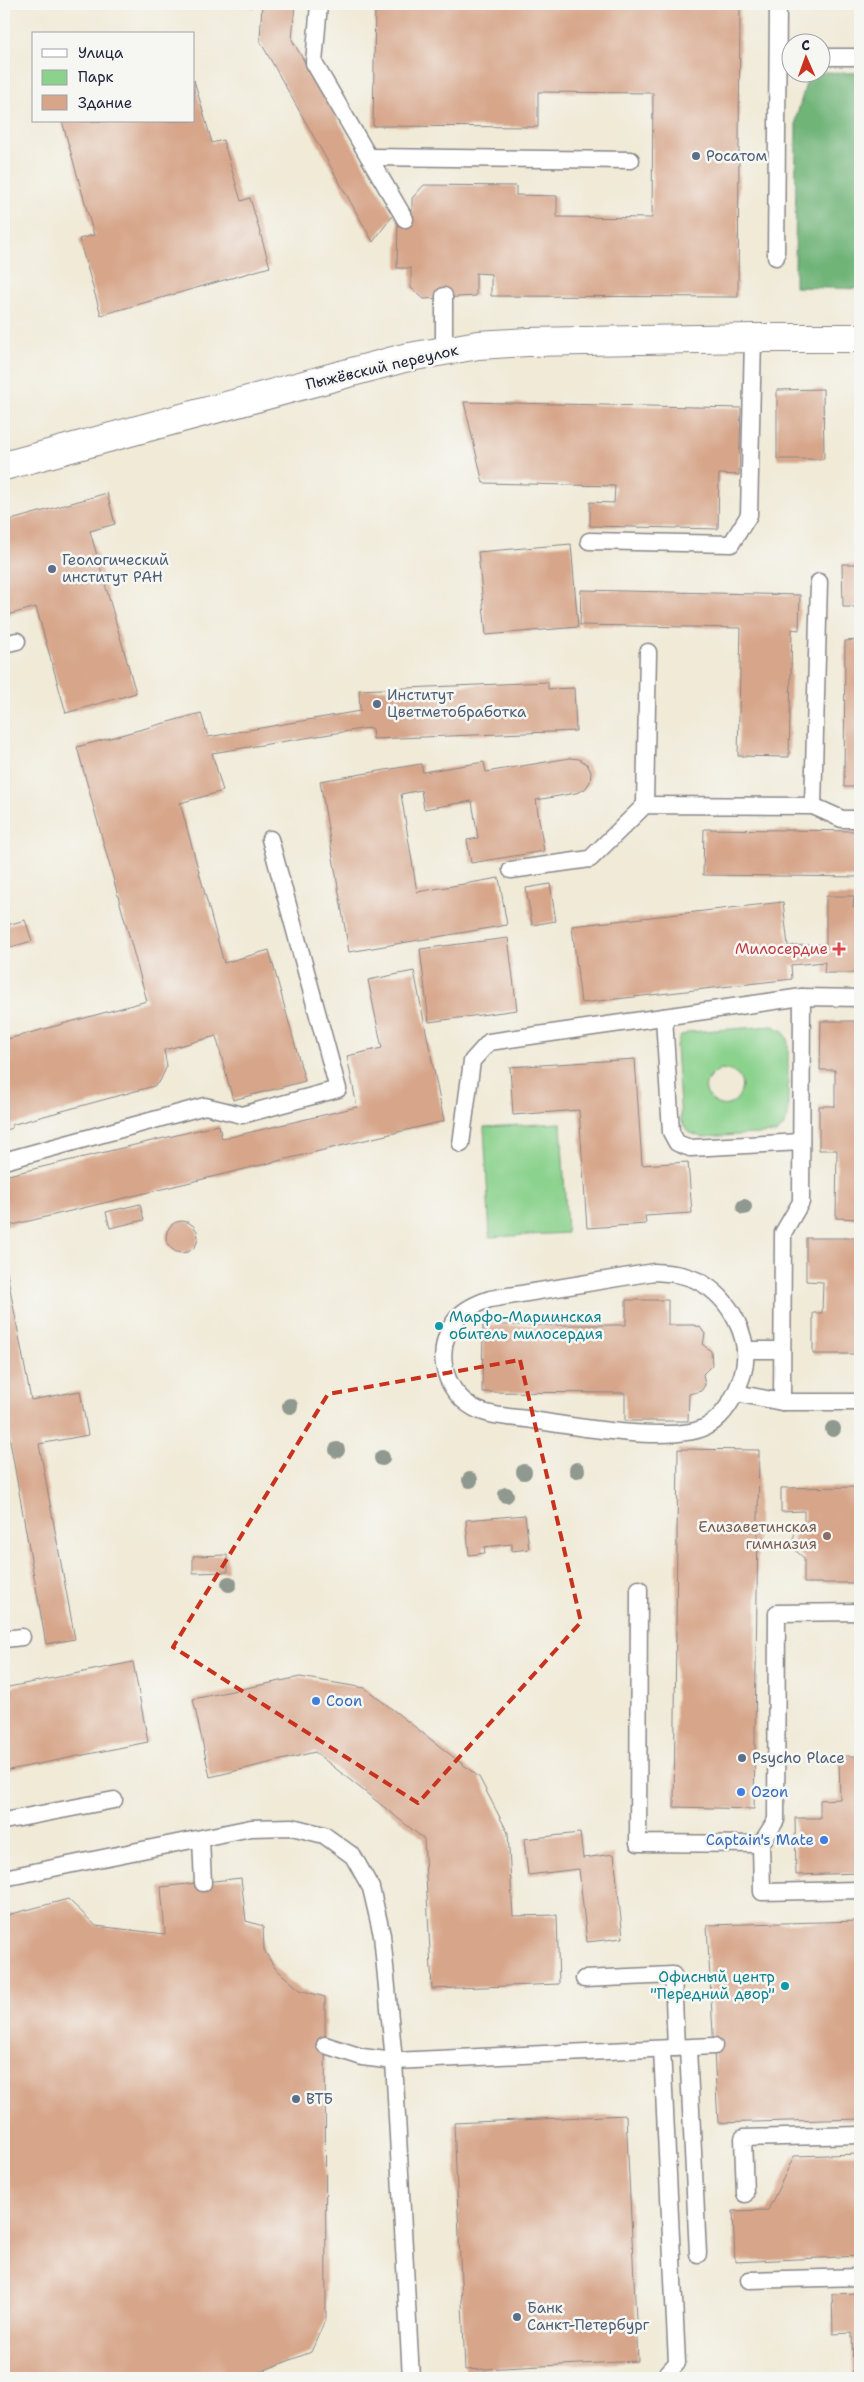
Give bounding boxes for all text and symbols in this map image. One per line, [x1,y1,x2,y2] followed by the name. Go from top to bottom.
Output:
[32,32,195,122] legend
[782,32,832,82] north arrow
[801,36,810,54] text: С
[78,43,124,63] text: Улица
[78,67,114,87] text: Парк
[78,93,132,113] text: Здание
[706,146,767,166] place label: Росатом
[690,150,702,162] marker: Росатом
[304,340,460,394] street label: Пыжёвский переулок
[62,550,169,587] place label: Геологический институт РАН
[46,563,58,575] marker: Геологический институт РАН
[387,685,527,722] place label: Институт Цветметобработка
[371,698,383,710] marker: Институт Цветметобработка
[735,939,828,959] place label: Милосердие
[832,942,846,956] marker: Милосердие
[449,1307,603,1344] place label: Марфо-Мариинская обитель милосердия
[433,1320,445,1332] marker: Марфо-Мариинская обитель милосердия
[698,1517,817,1554] place label: Елизаветинская гимназия
[821,1530,833,1542] marker: Елизаветинская гимназия
[326,1691,362,1711] place label: Coon
[310,1695,322,1707] marker: Coon
[752,1748,845,1768] place label: Psycho Place
[736,1752,748,1764] marker: Psycho Place
[751,1782,788,1802] place label: Ozon
[735,1786,747,1798] marker: Ozon
[706,1830,814,1850] place label: Captain's Mate
[818,1834,830,1846] marker: Captain's Mate
[650,1967,775,2004] place label: Офисный центр "Передний двор"
[779,1980,791,1992] marker: Офисный центр "Передний двор"
[306,2089,333,2109] place label: ВТБ
[290,2093,302,2105] marker: ВТБ
[527,2298,650,2335] place label: Банк Санкт-Петербург
[511,2311,523,2323] marker: Банк Санкт-Петербург

